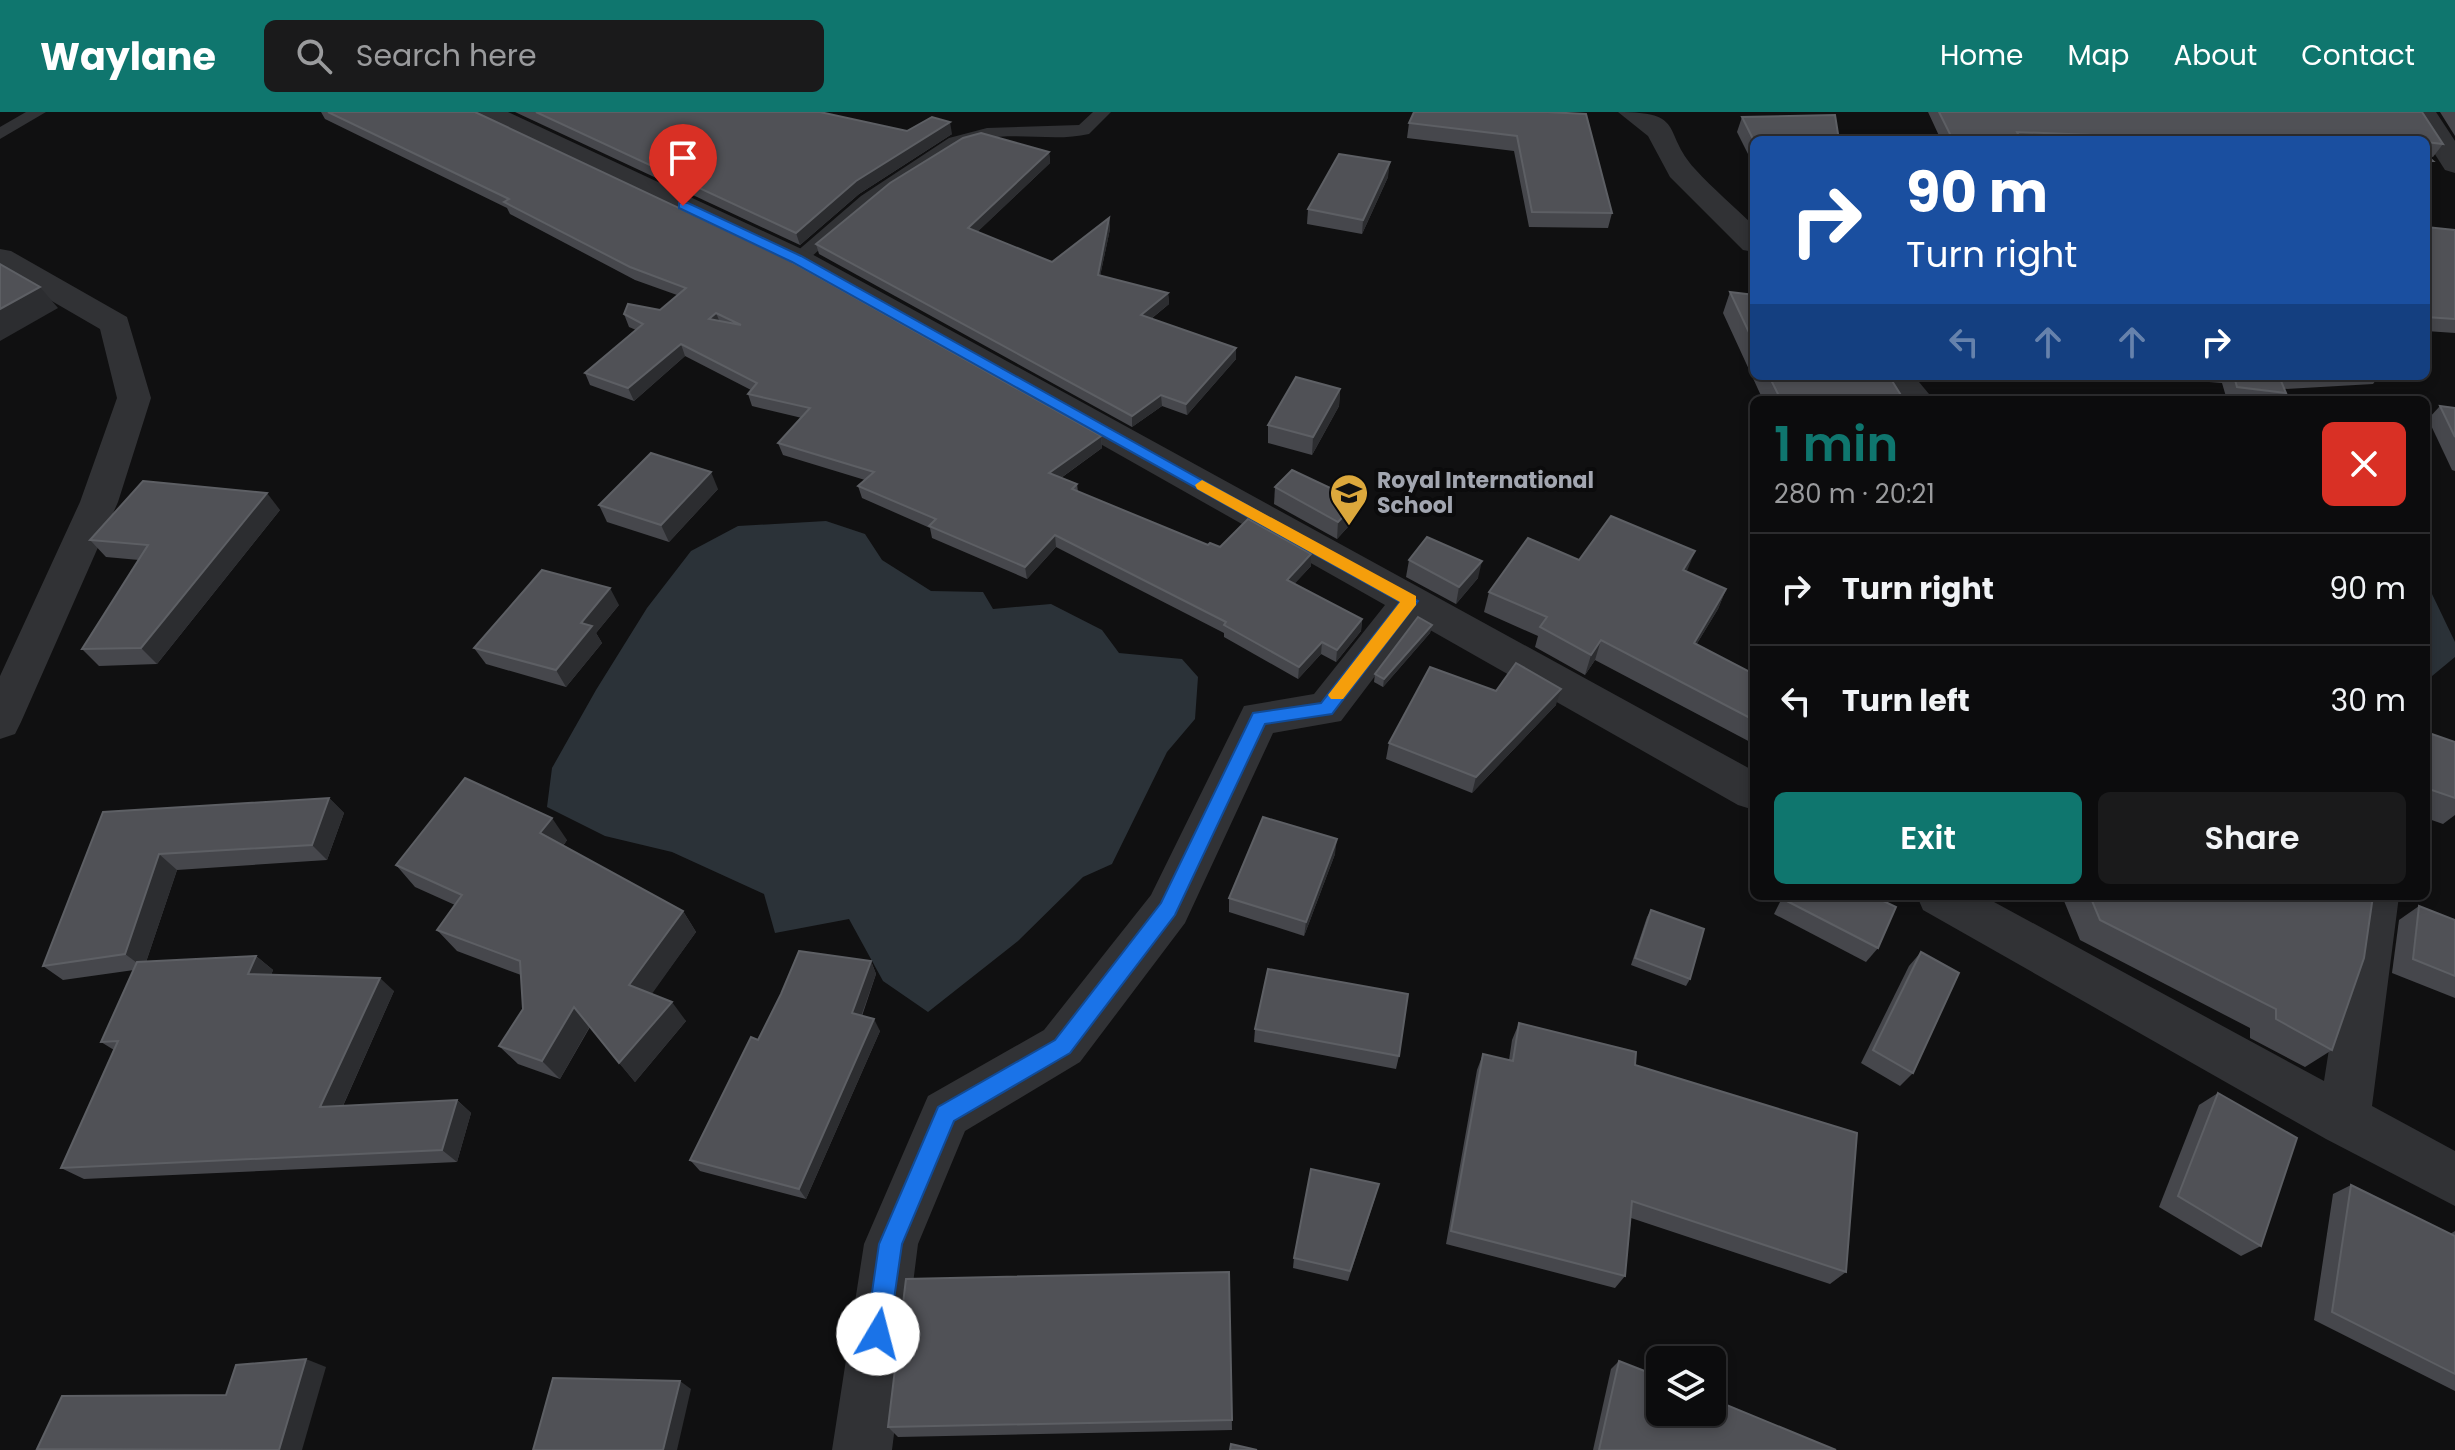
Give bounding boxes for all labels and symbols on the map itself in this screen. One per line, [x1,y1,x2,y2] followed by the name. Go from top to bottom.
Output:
[649,124,717,206] pin
[1377,465,1594,521] place label: Royal International School
[1328,472,1370,527] school or university icon: Royal International School
[836,1292,920,1376] position arrow

